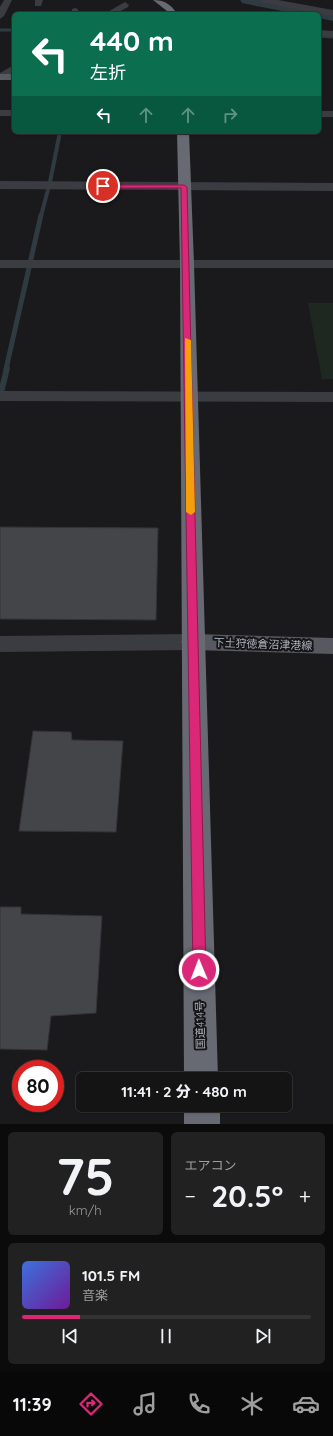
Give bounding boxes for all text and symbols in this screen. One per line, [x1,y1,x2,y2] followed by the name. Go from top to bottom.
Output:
[90,23,174,58] text: 440 m
[24,28,76,80] icon: left
[90,61,126,84] text: 左折
[93,104,115,126] icon: left
[135,104,157,126] icon: ahead
[177,104,199,126] icon: ahead
[219,104,241,126] icon: right
[86,169,120,203] pin
[92,175,114,197] icon: arrive
[213,635,313,653] street label: 下土狩徳倉沼津港線
[178,949,220,991] position arrow
[193,1001,207,1049] street label: 国道414号
[12,1060,64,1112] speed limit sign: 80
[121,1082,247,1101] text: 11:41 · 2 分 · 480 m
[56,1143,115,1208] text: 75
[185,1157,237,1173] text: エアコン
[211,1177,283,1215] text: 20.5°
[185,1182,196,1210] text: −
[299,1182,311,1210] text: +
[69,1202,102,1218] text: km/h
[82,1266,140,1285] text: 101.5 FM
[82,1287,108,1303] text: 音楽
[59,1325,81,1347] icon: previous
[155,1325,177,1347] icon: pause
[252,1325,274,1347] icon: next
[77,1390,105,1418] icon: directions
[131,1390,159,1418] icon: music
[185,1390,213,1418] icon: phone
[238,1390,266,1418] icon: climate
[292,1390,320,1418] icon: car
[13,1393,52,1416] text: 11:39

